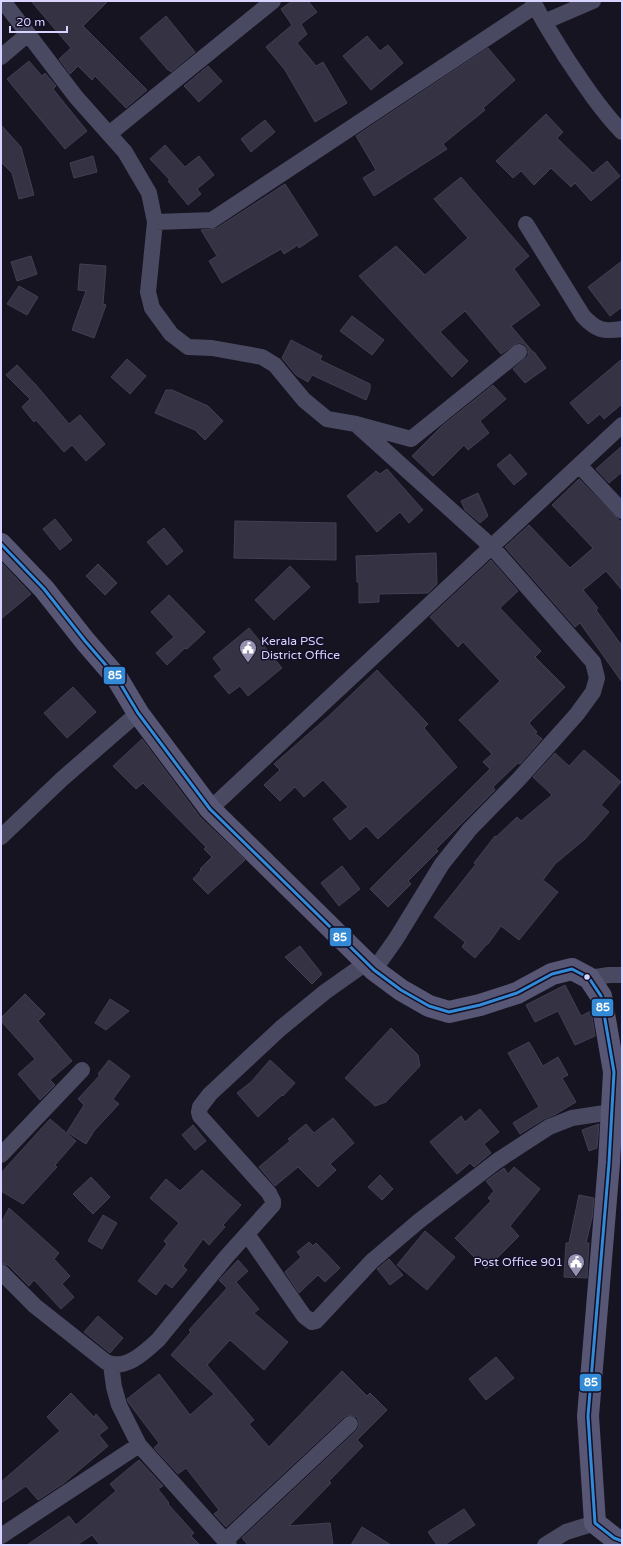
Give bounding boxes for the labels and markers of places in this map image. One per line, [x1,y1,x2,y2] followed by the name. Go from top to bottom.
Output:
[261,634,340,662] place label: Kerala PSC District Office
[238,638,258,663] public building icon: Kerala PSC District Office
[582,972,592,982] unlabelled marker
[566,1252,586,1277] public building icon: Post Office 901
[473,1255,563,1269] place label: Post Office 901

